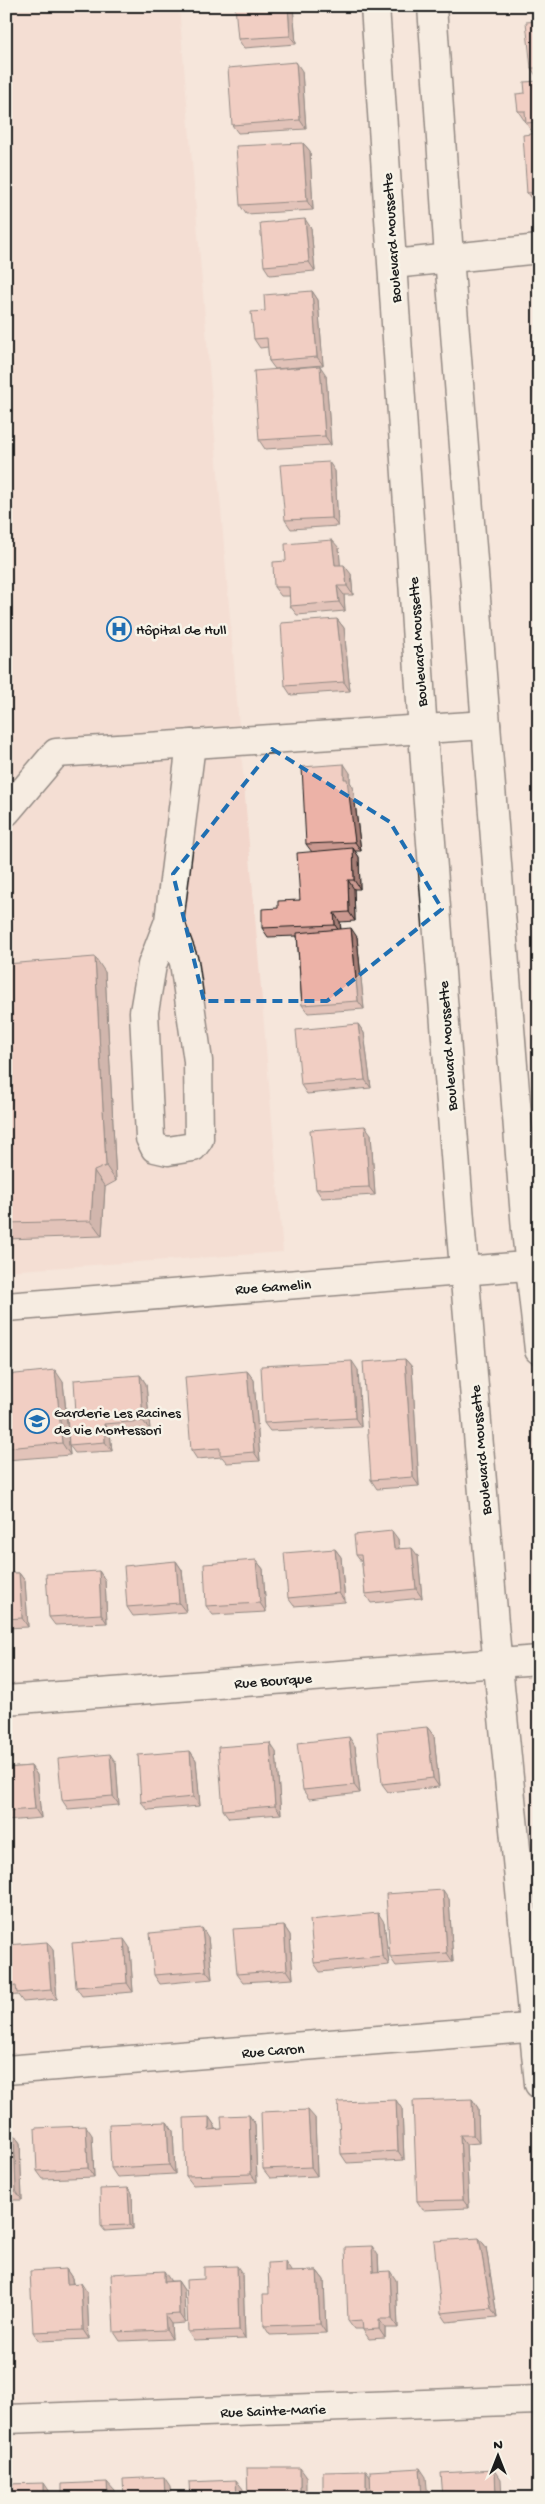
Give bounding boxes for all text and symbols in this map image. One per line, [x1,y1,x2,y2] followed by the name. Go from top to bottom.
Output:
[379,172,407,304] street label: Boulevard Moussette
[405,576,433,708] street label: Boulevard Moussette
[106,616,132,642] hospital icon: Hôpital de Hull
[136,622,227,640] place label: Hôpital de Hull
[435,980,463,1112] street label: Boulevard Moussette
[235,1276,312,1300] street label: Rue Gamelin
[467,1384,497,1516] street label: Boulevard Moussette
[54,1405,181,1440] place label: Garderie Les Racines de vie Montessori
[24,1408,50,1434] school or university icon: Garderie Les Racines de vie Montessori
[234,1670,313,1694] street label: Rue Bourque
[241,2041,305,2063] street label: Rue Caron
[220,2401,326,2423] street label: Rue Sainte-Marie
[472,2432,522,2482] north arrow
[493,2437,503,2454] text: N

